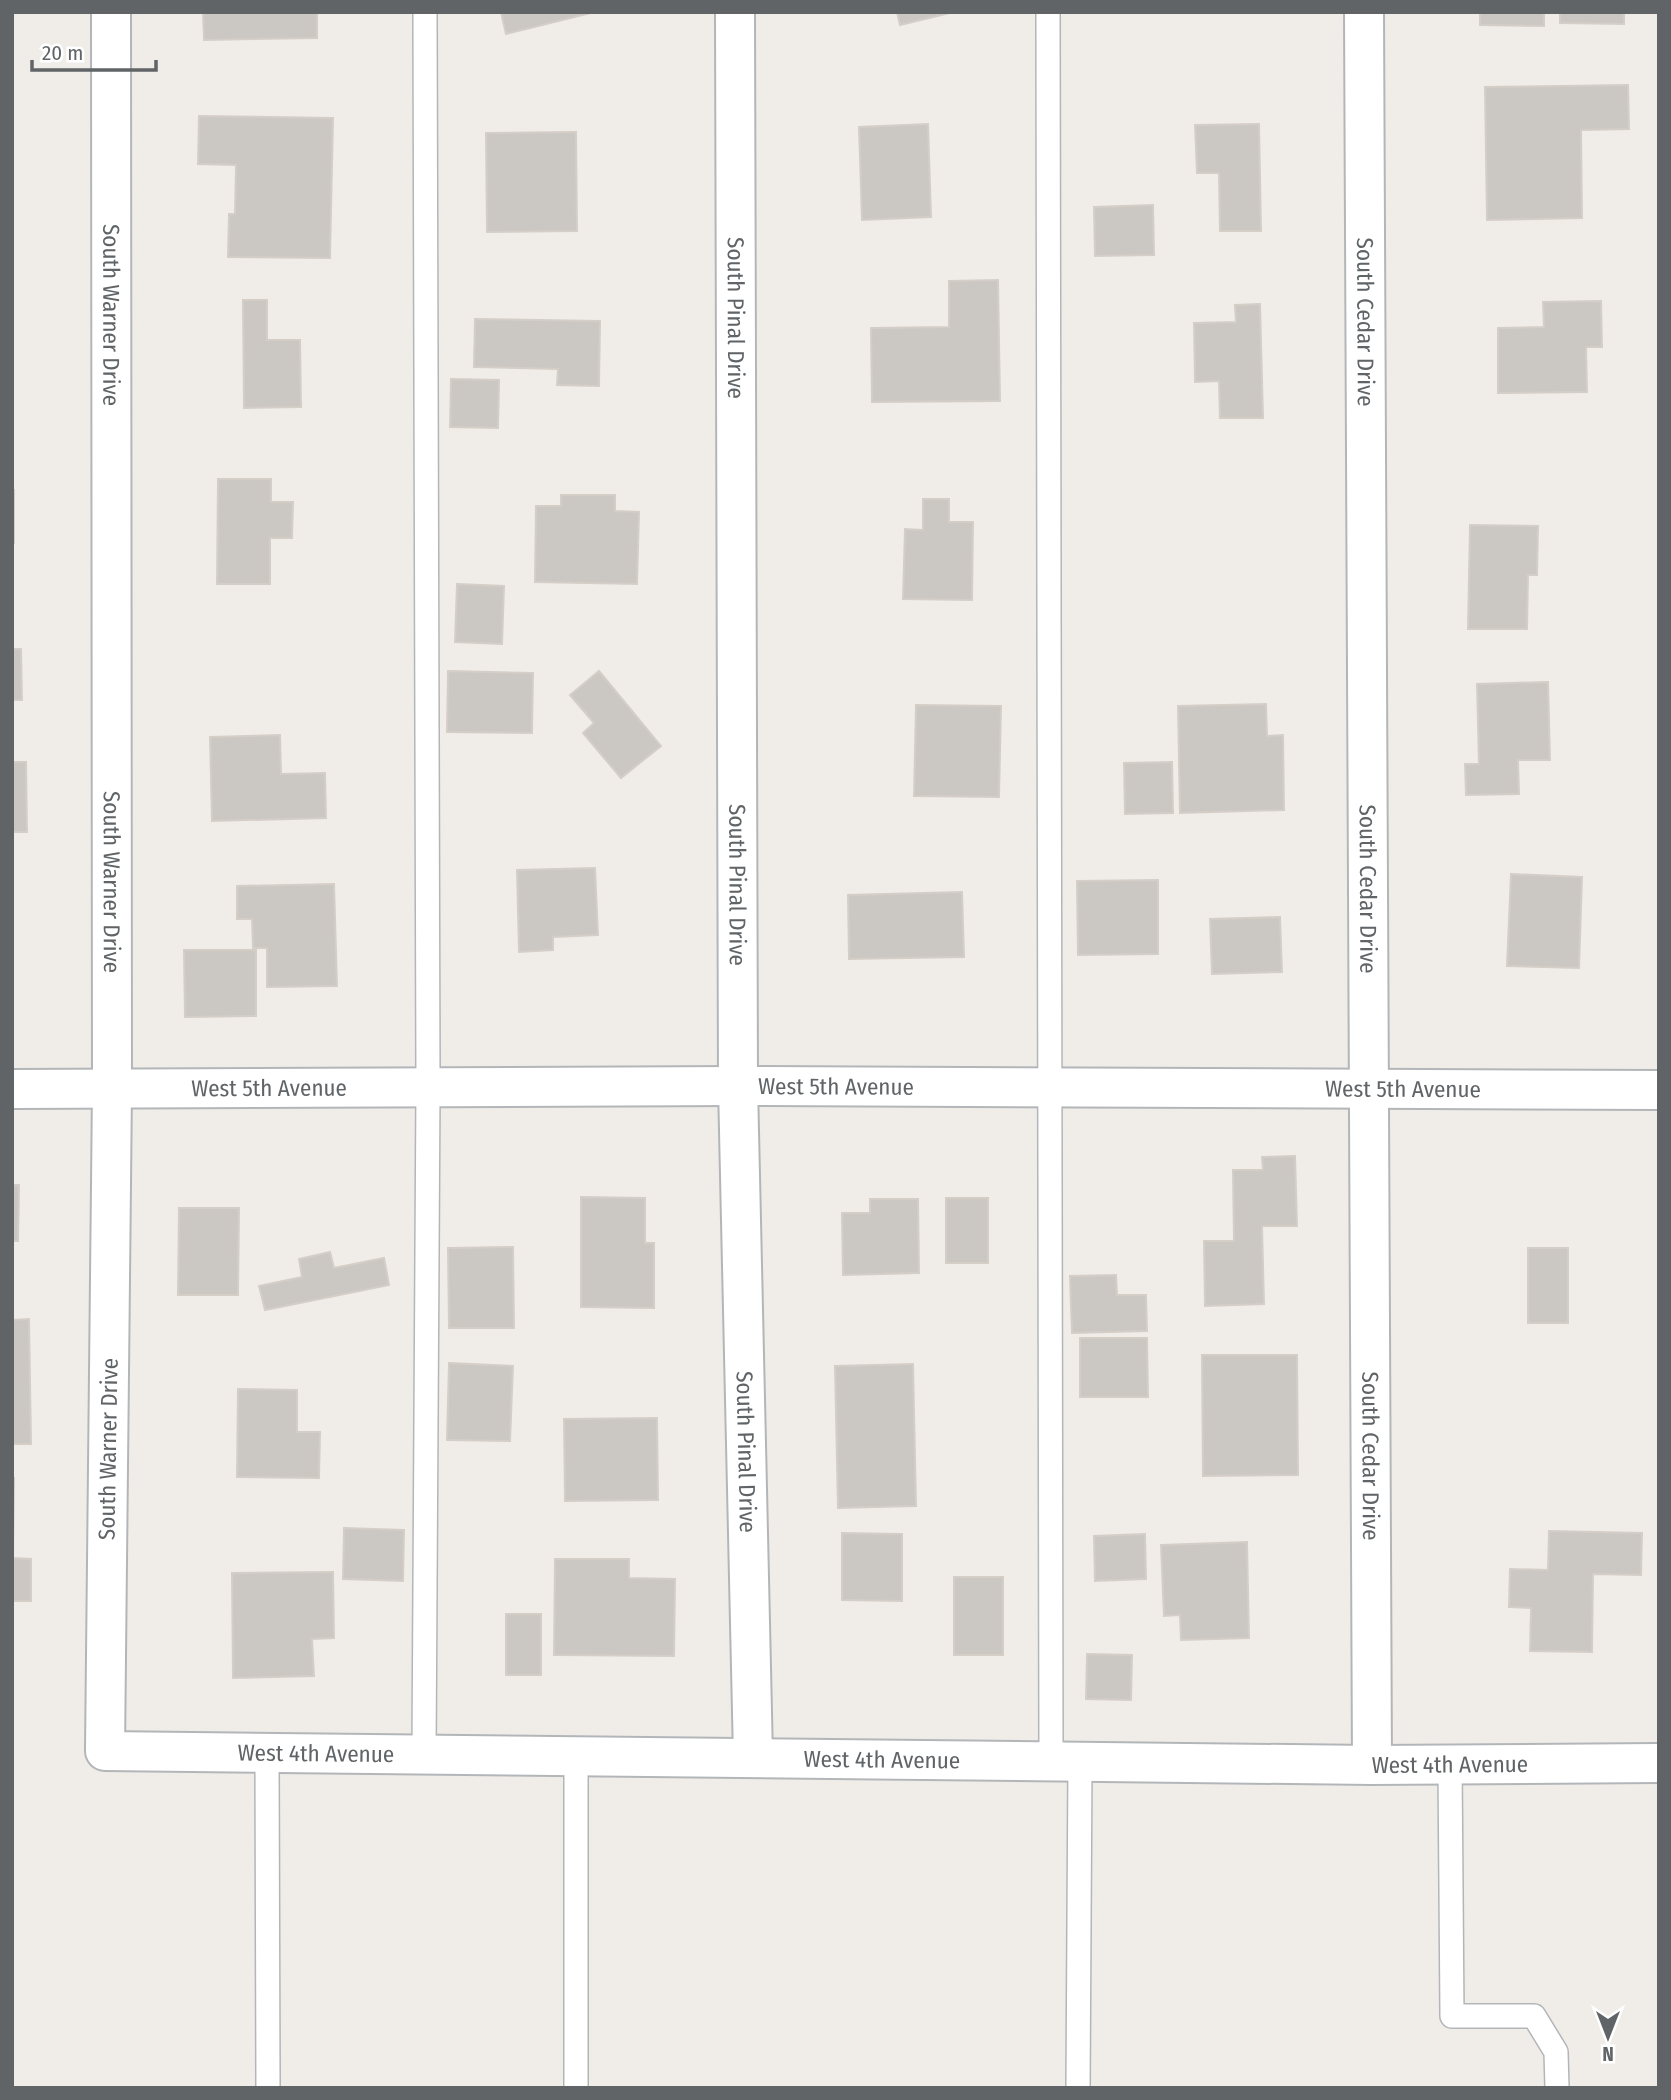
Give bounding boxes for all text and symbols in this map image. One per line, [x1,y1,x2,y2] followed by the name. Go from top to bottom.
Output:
[32,28,156,72] scale bar
[42,40,83,66] text: 20 m
[97,224,125,406] street label: South Warner Drive
[722,237,750,399] street label: South Pinal Drive
[1351,237,1380,407] street label: South Cedar Drive
[98,791,126,973] street label: South Warner Drive
[723,804,752,966] street label: South Pinal Drive
[1354,804,1382,974] street label: South Cedar Drive
[758,1072,914,1101] street label: West 5th Avenue
[191,1074,347,1102] street label: West 5th Avenue
[1325,1075,1481,1103] street label: West 5th Avenue
[92,1358,124,1540] street label: South Warner Drive
[730,1371,762,1533] street label: South Pinal Drive
[1356,1371,1385,1541] street label: South Cedar Drive
[238,1738,394,1768] street label: West 4th Avenue
[804,1745,960,1774] street label: West 4th Avenue
[1372,1750,1528,1779] street label: West 4th Avenue
[1573,2002,1643,2072] north arrow
[1602,2042,1614,2065] text: N

